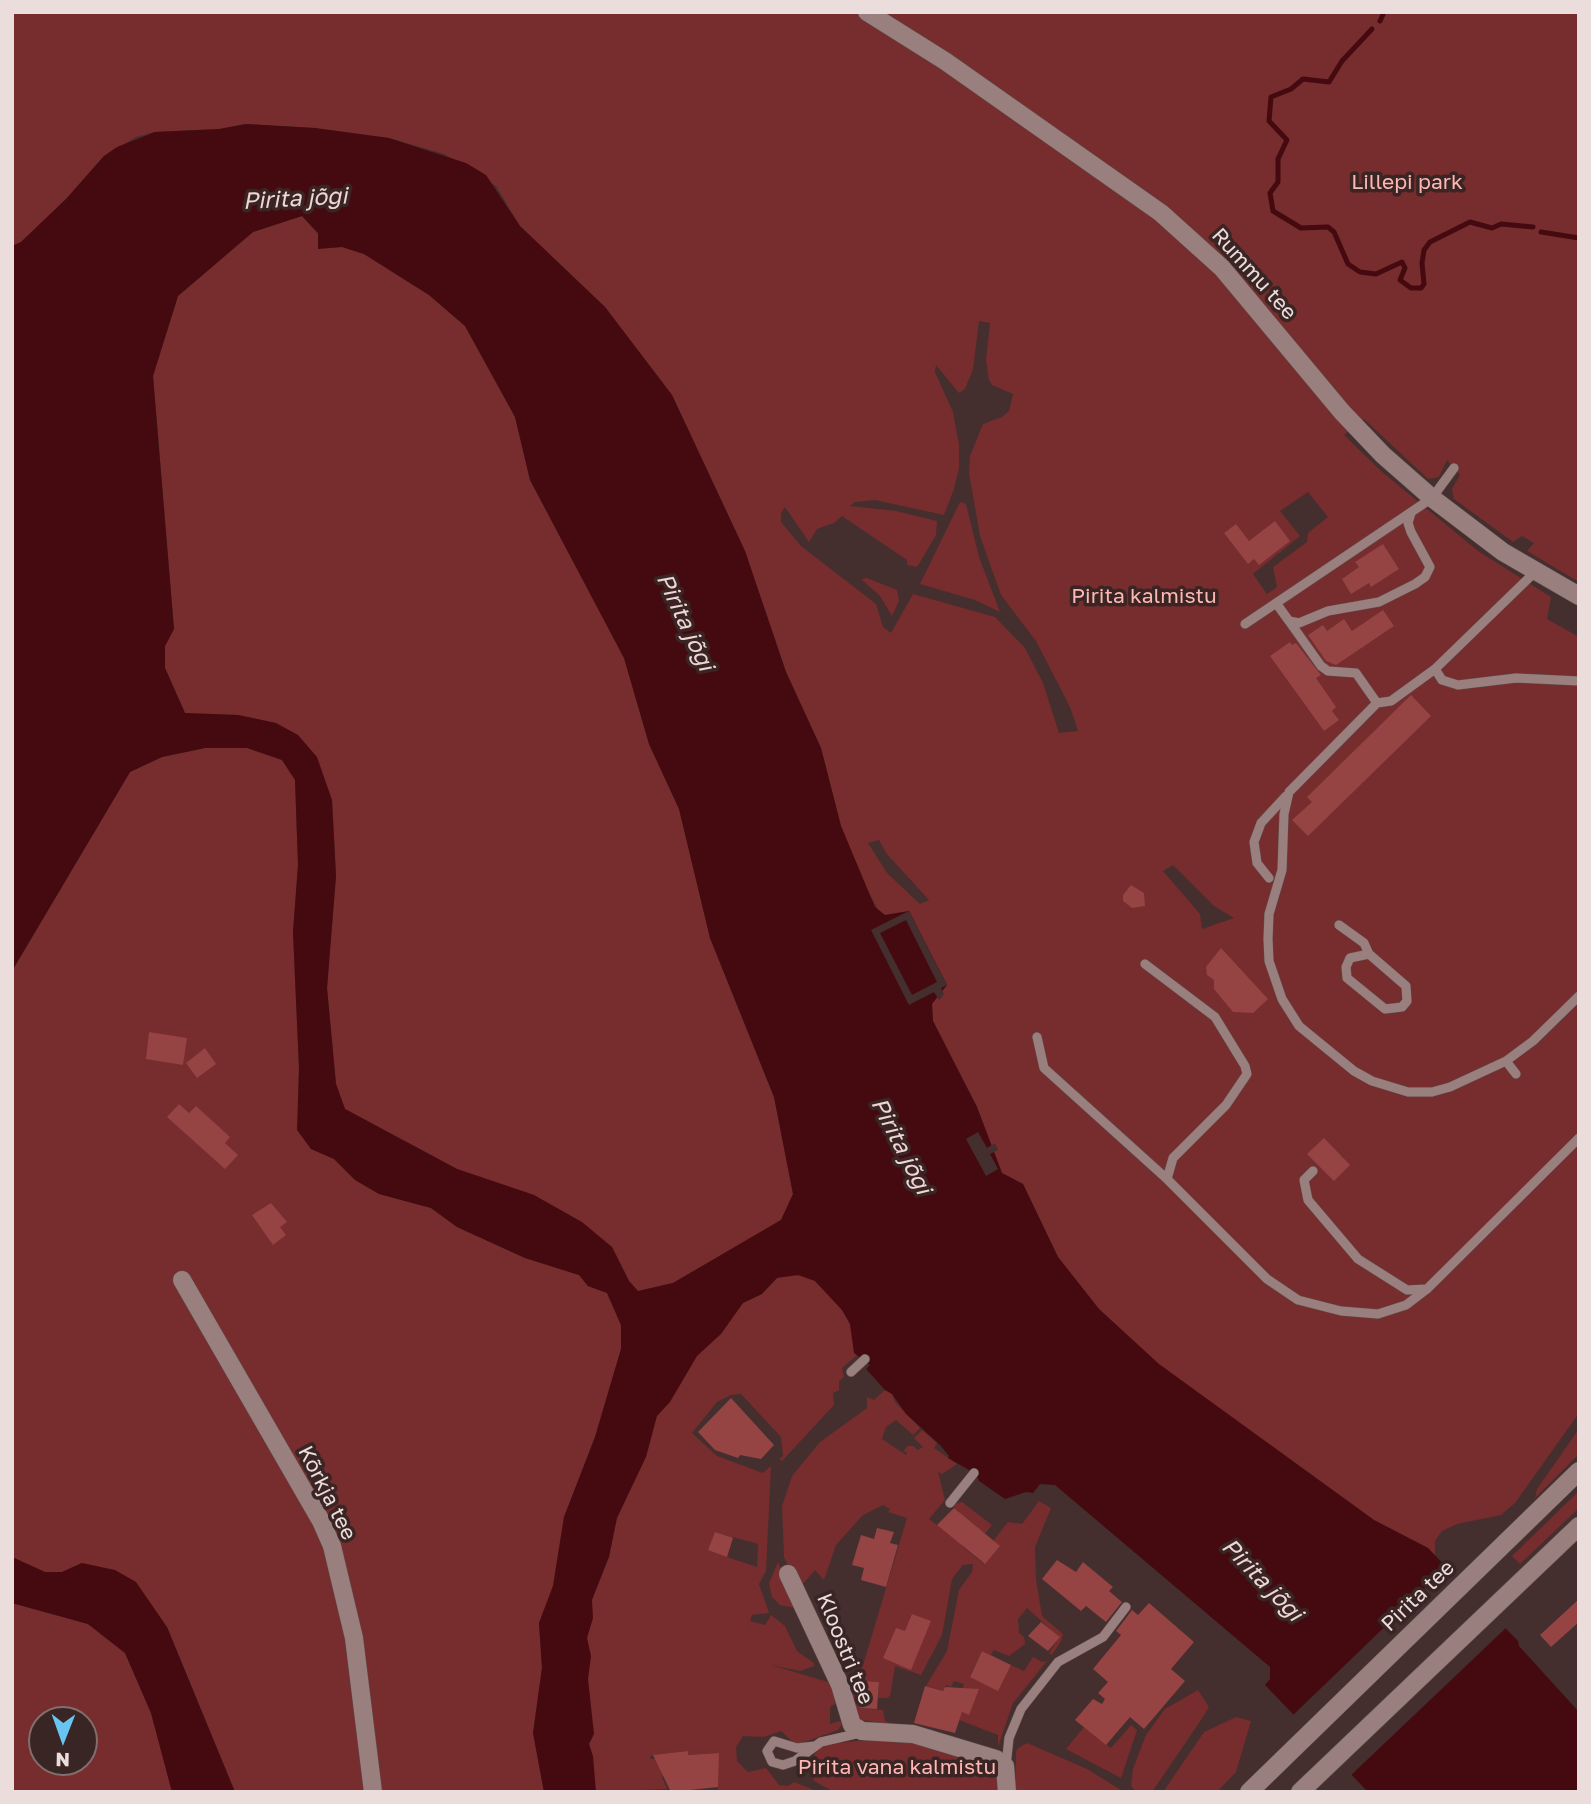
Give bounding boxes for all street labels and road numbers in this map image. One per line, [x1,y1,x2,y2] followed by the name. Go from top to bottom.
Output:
[1206,223,1302,325] street label: Rummu tee
[293,1442,361,1544] street label: Kõrkja tee
[1376,1555,1460,1637] street label: Pirita tee
[811,1590,879,1708] street label: Kloostri tee

